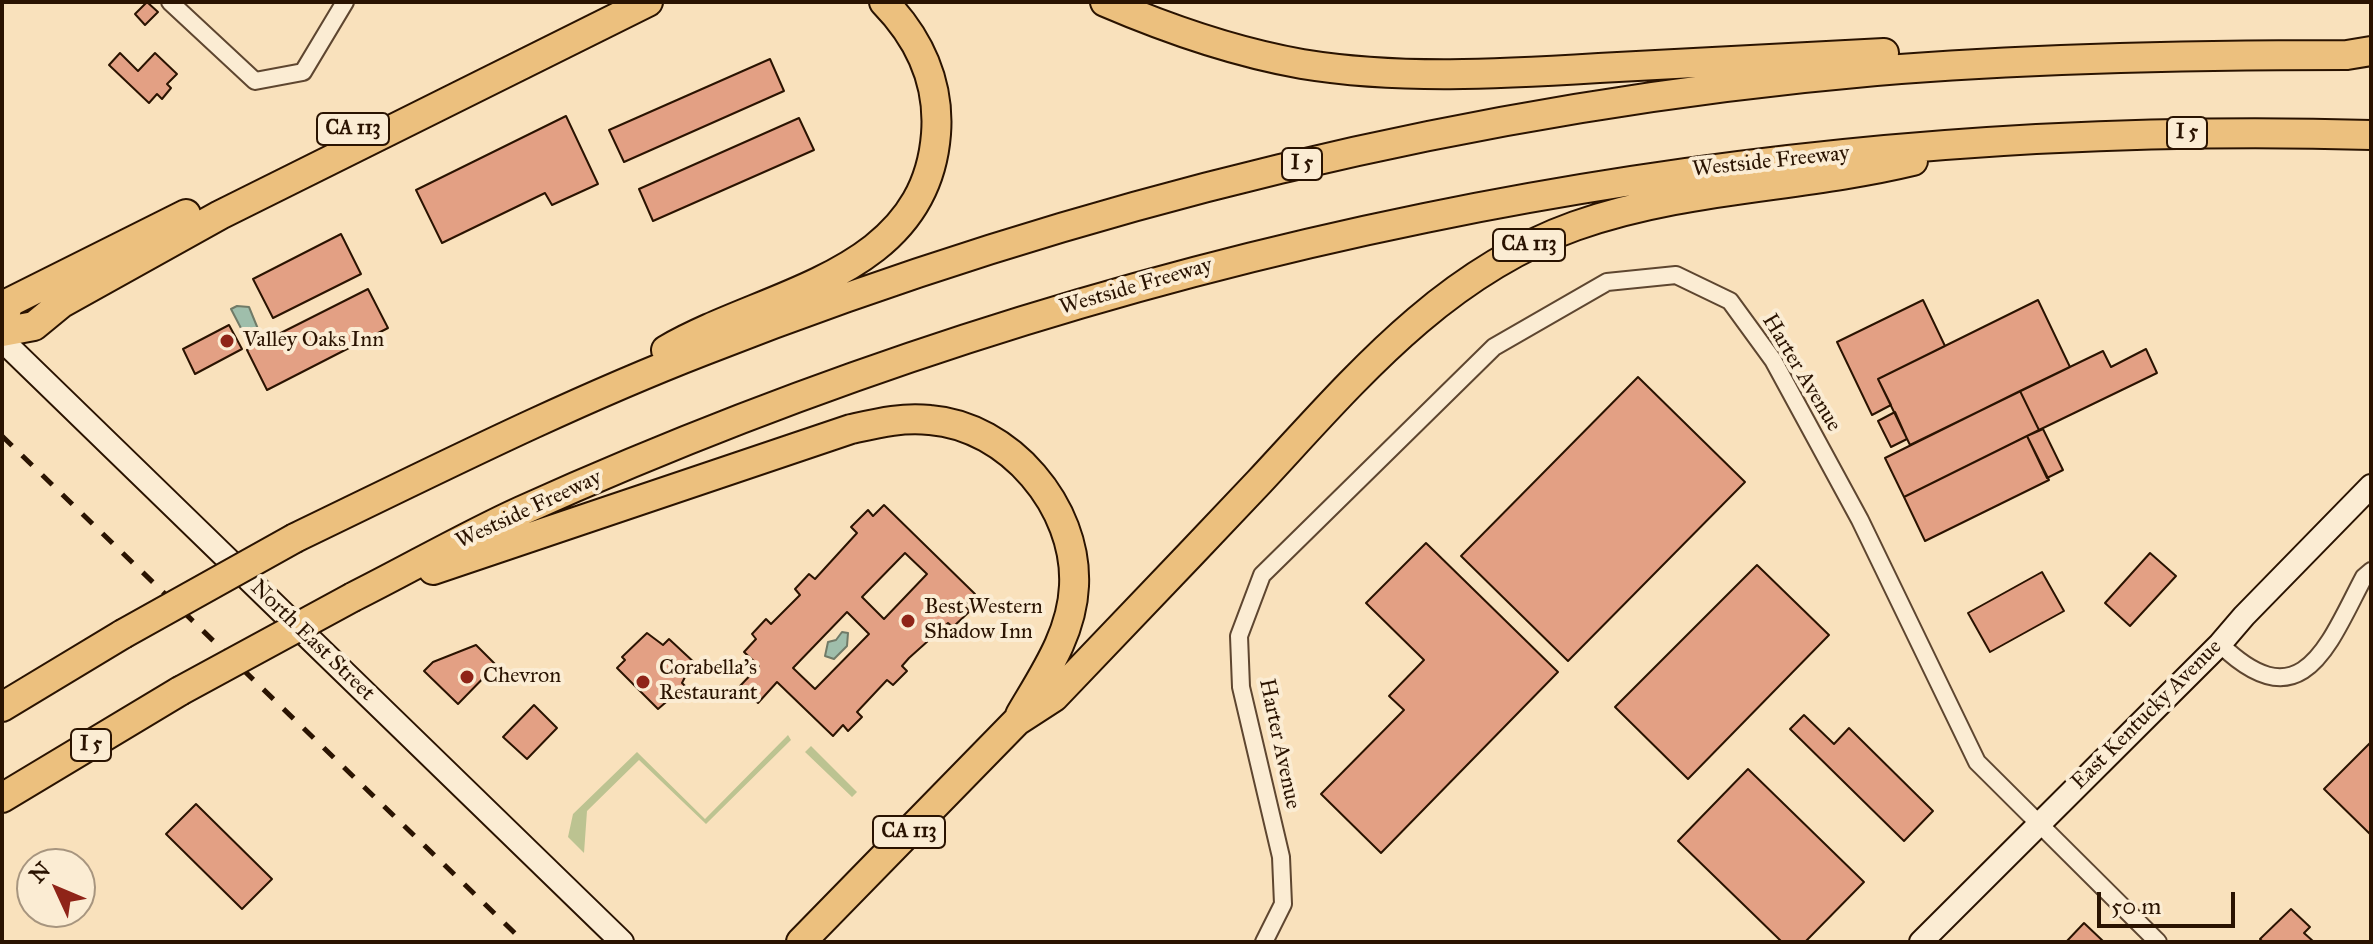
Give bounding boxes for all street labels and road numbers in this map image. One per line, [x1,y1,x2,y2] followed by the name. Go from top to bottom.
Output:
[317,113,389,145] road number: CA 113
[2167,117,2207,149] road number: I 5
[1691,141,1851,183] street label: Westside Freeway
[1282,148,1322,180] road number: I 5
[1493,229,1565,261] road number: CA 113
[1056,253,1216,321] street label: Westside Freeway
[1756,309,1846,437] street label: Harter Avenue
[452,465,606,555] street label: Westside Freeway
[244,575,380,707] street label: North East Street
[2066,634,2228,796] street label: East Kentucky Avenue
[1252,676,1306,812] street label: Harter Avenue
[71,729,111,761] road number: I 5
[873,816,945,848] road number: CA 113

